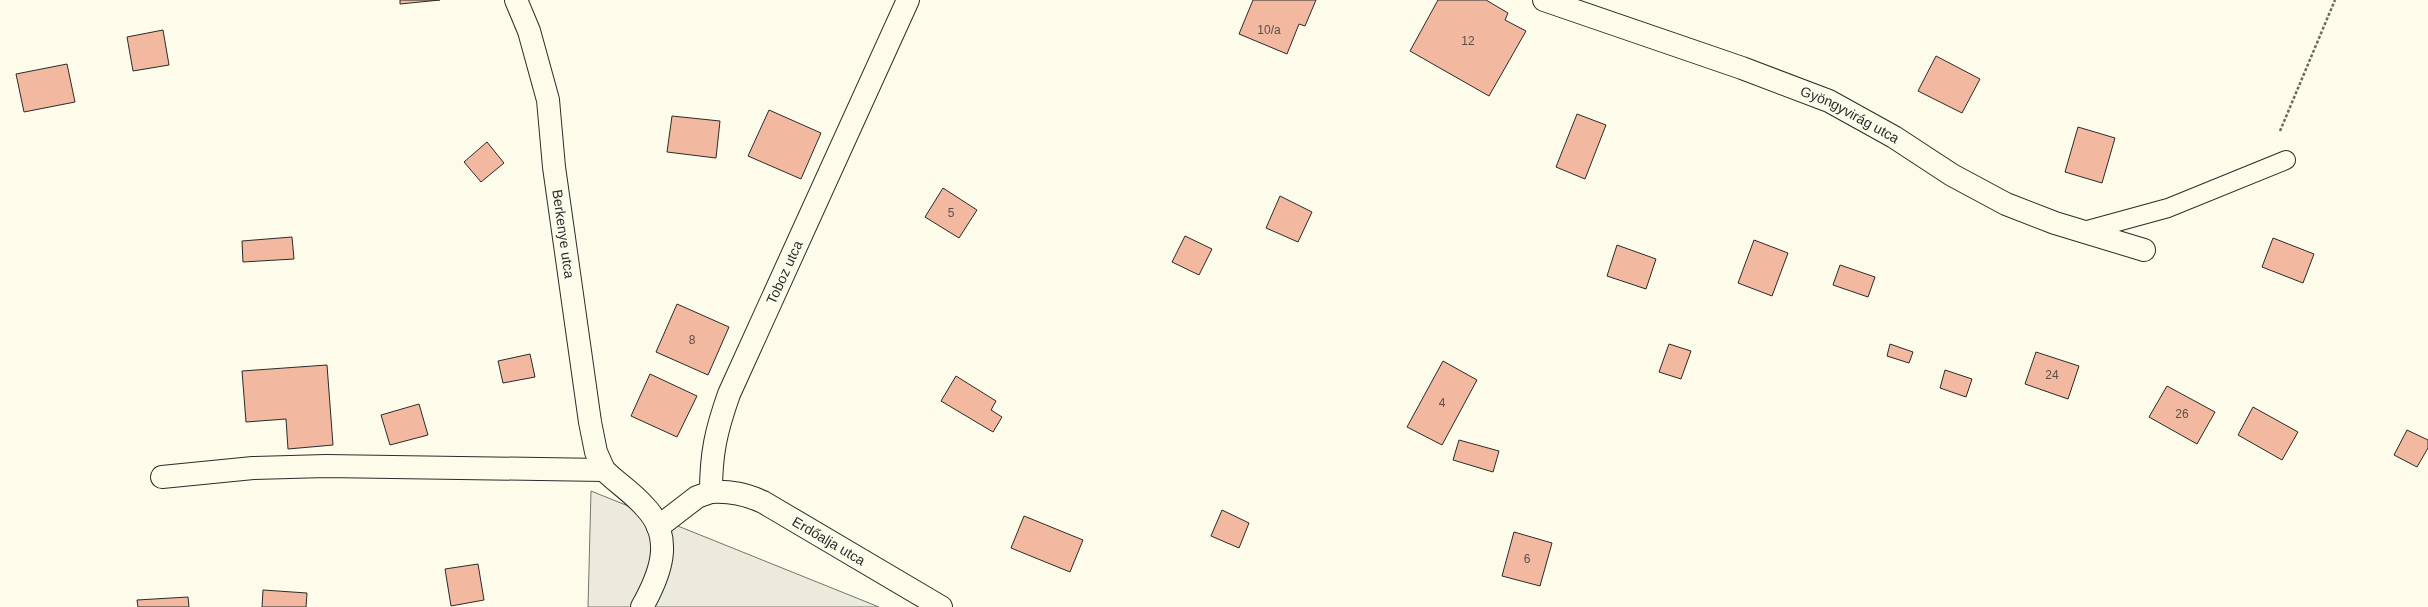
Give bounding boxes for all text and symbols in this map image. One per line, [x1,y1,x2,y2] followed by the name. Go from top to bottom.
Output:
[1257,23,1281,37] house number: 10/a
[1461,34,1475,48] house number: 12
[1798,83,1903,146] street label: Gyöngyvirág utca
[549,188,578,280] street label: Berkenye utca
[948,206,955,220] house number: 5
[763,238,806,306] street label: Toboz utca
[689,333,696,347] house number: 8
[2045,368,2059,382] house number: 24
[1439,396,1446,410] house number: 4
[2175,407,2189,421] house number: 26
[790,513,868,569] street label: Erdőalja utca
[1524,552,1531,566] house number: 6

